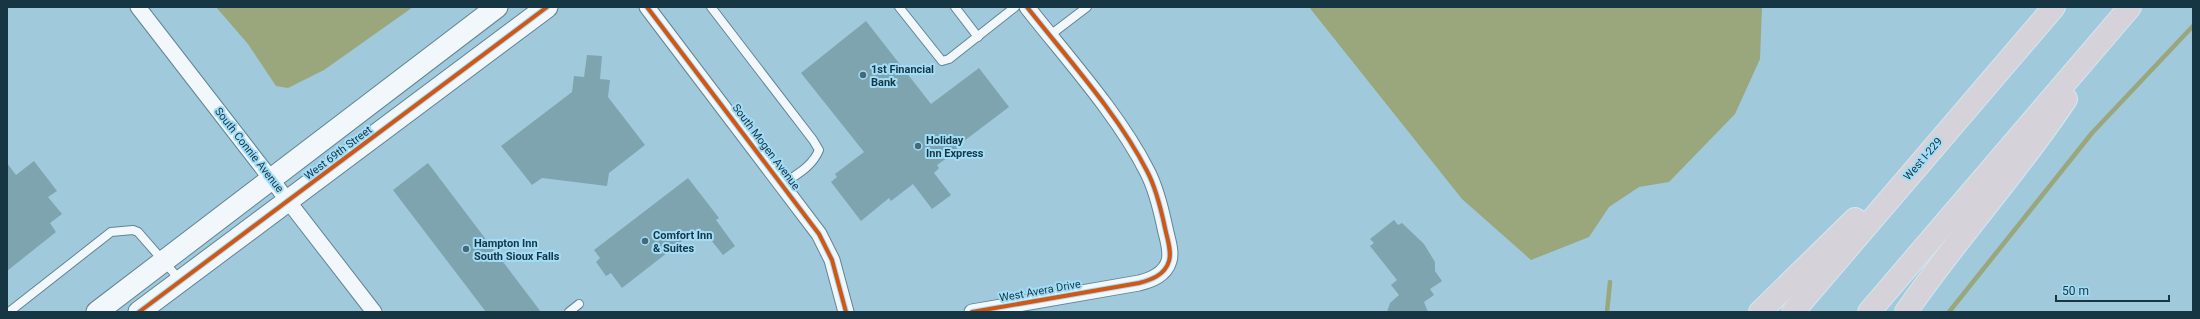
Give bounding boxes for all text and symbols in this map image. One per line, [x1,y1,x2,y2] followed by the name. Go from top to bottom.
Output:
[871,63,934,89] place label: 1st Financial Bank
[858,70,868,80] marker: 1st Financial Bank
[730,102,803,193] street label: South Mogen Avenue
[212,105,286,195] street label: South Connie Avenue
[302,123,375,183] street label: West 69th Street
[926,134,984,160] place label: Holiday Inn Express
[1901,135,1945,183] street label: West I-229
[913,141,923,151] marker: Holiday Inn Express
[653,229,712,255] place label: Comfort Inn & Suites
[640,236,650,246] marker: Comfort Inn & Suites
[474,237,560,263] place label: Hampton Inn South Sioux Falls
[461,244,471,254] marker: Hampton Inn South Sioux Falls
[998,277,1082,305] street label: West Avera Drive
[2056,277,2169,303] scale bar
[2062,284,2089,298] text: 50 m

